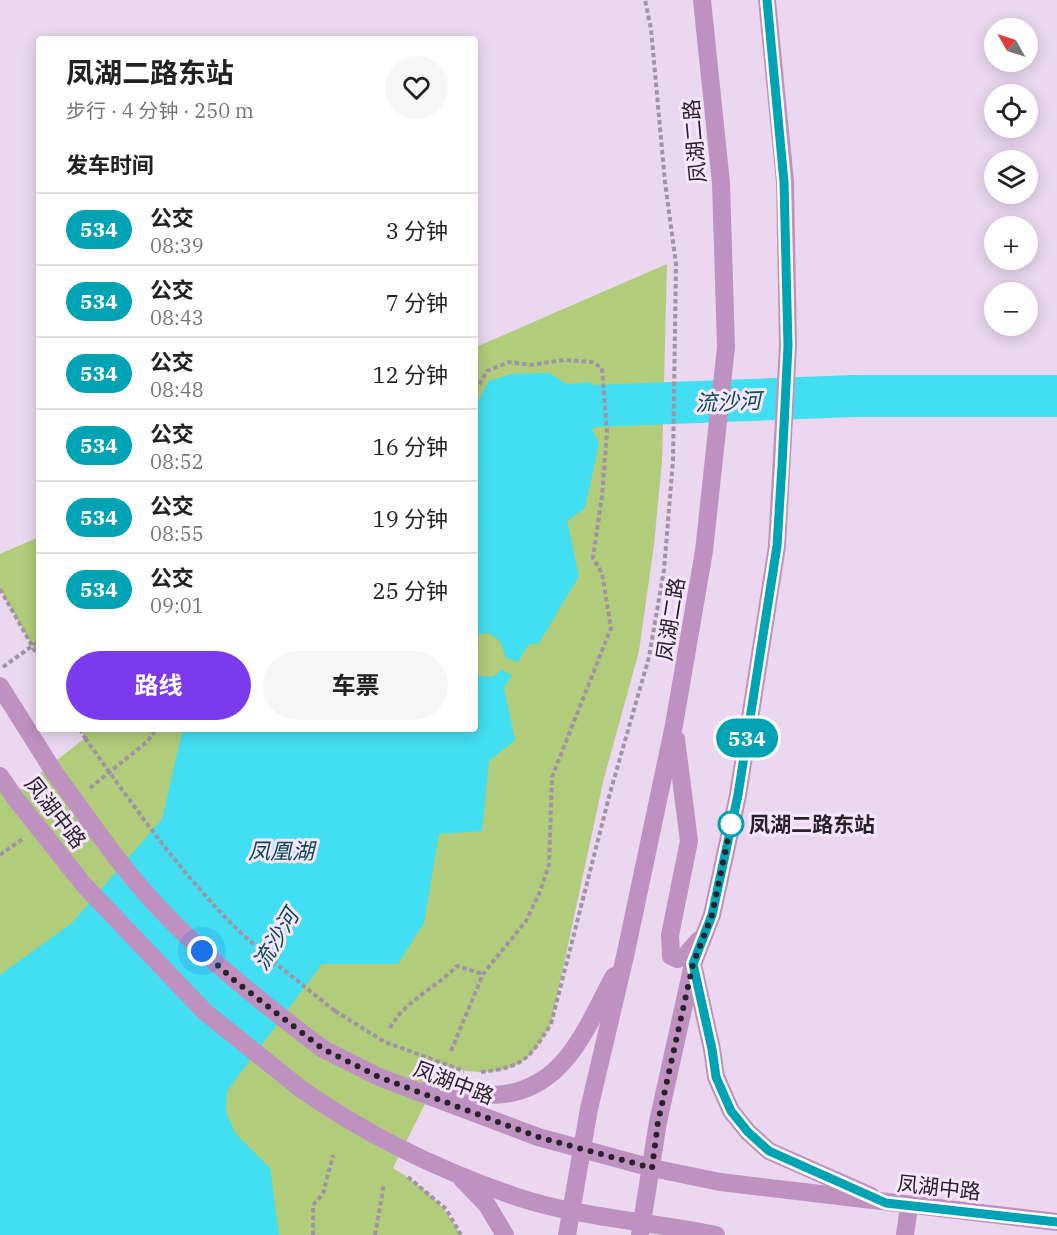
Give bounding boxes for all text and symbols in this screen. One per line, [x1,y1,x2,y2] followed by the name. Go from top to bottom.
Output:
[984,18,1038,72] north arrow
[984,18,1038,336] map controls
[66,54,234,91] text: 凤湖二路东站
[385,56,448,119] button: heart
[984,84,1038,138] button: locate
[66,97,254,124] text: 步行 · 4 分钟 · 250 m
[676,98,712,184] street label: 凤湖二路
[66,150,154,179] text: 发车时间
[984,150,1038,204] button: layers
[150,203,194,232] text: 公交
[80,215,118,243] text: 534
[386,216,448,245] text: 3 分钟
[984,216,1038,270] button: +
[150,232,204,259] text: 08:39
[150,275,194,304] text: 公交
[984,282,1038,336] button: −
[80,287,118,315] text: 534
[386,288,448,317] text: 7 分钟
[150,304,204,331] text: 08:43
[150,347,194,376] text: 公交
[80,359,118,387] text: 534
[372,360,448,389] text: 12 分钟
[150,376,204,403] text: 08:48
[695,385,765,417] water label: 流沙河
[150,419,194,448] text: 公交
[80,431,118,459] text: 534
[372,432,448,461] text: 16 分钟
[150,448,204,475] text: 08:52
[150,491,194,520] text: 公交
[80,503,118,531] text: 534
[372,504,448,533] text: 19 分钟
[150,520,204,547] text: 08:55
[150,563,194,592] text: 公交
[80,575,118,603] text: 534
[650,575,690,663] street label: 凤湖二路
[372,576,448,605] text: 25 分钟
[150,592,204,619] text: 09:01
[66,651,251,720] button: 路线
[263,651,448,720] button: 车票
[712,718,782,758] line badge: 534
[728,724,766,752] text: 534
[19,770,93,854] street label: 凤湖中路
[749,810,875,838] place label: 凤湖二路东站
[718,811,744,837] marker: 凤湖二路东站
[248,836,317,865] water label: 凤凰湖
[246,900,306,975] water label: 流沙河
[187,936,217,966] your location
[410,1054,498,1110] street label: 凤湖中路
[896,1169,982,1205] street label: 凤湖中路

